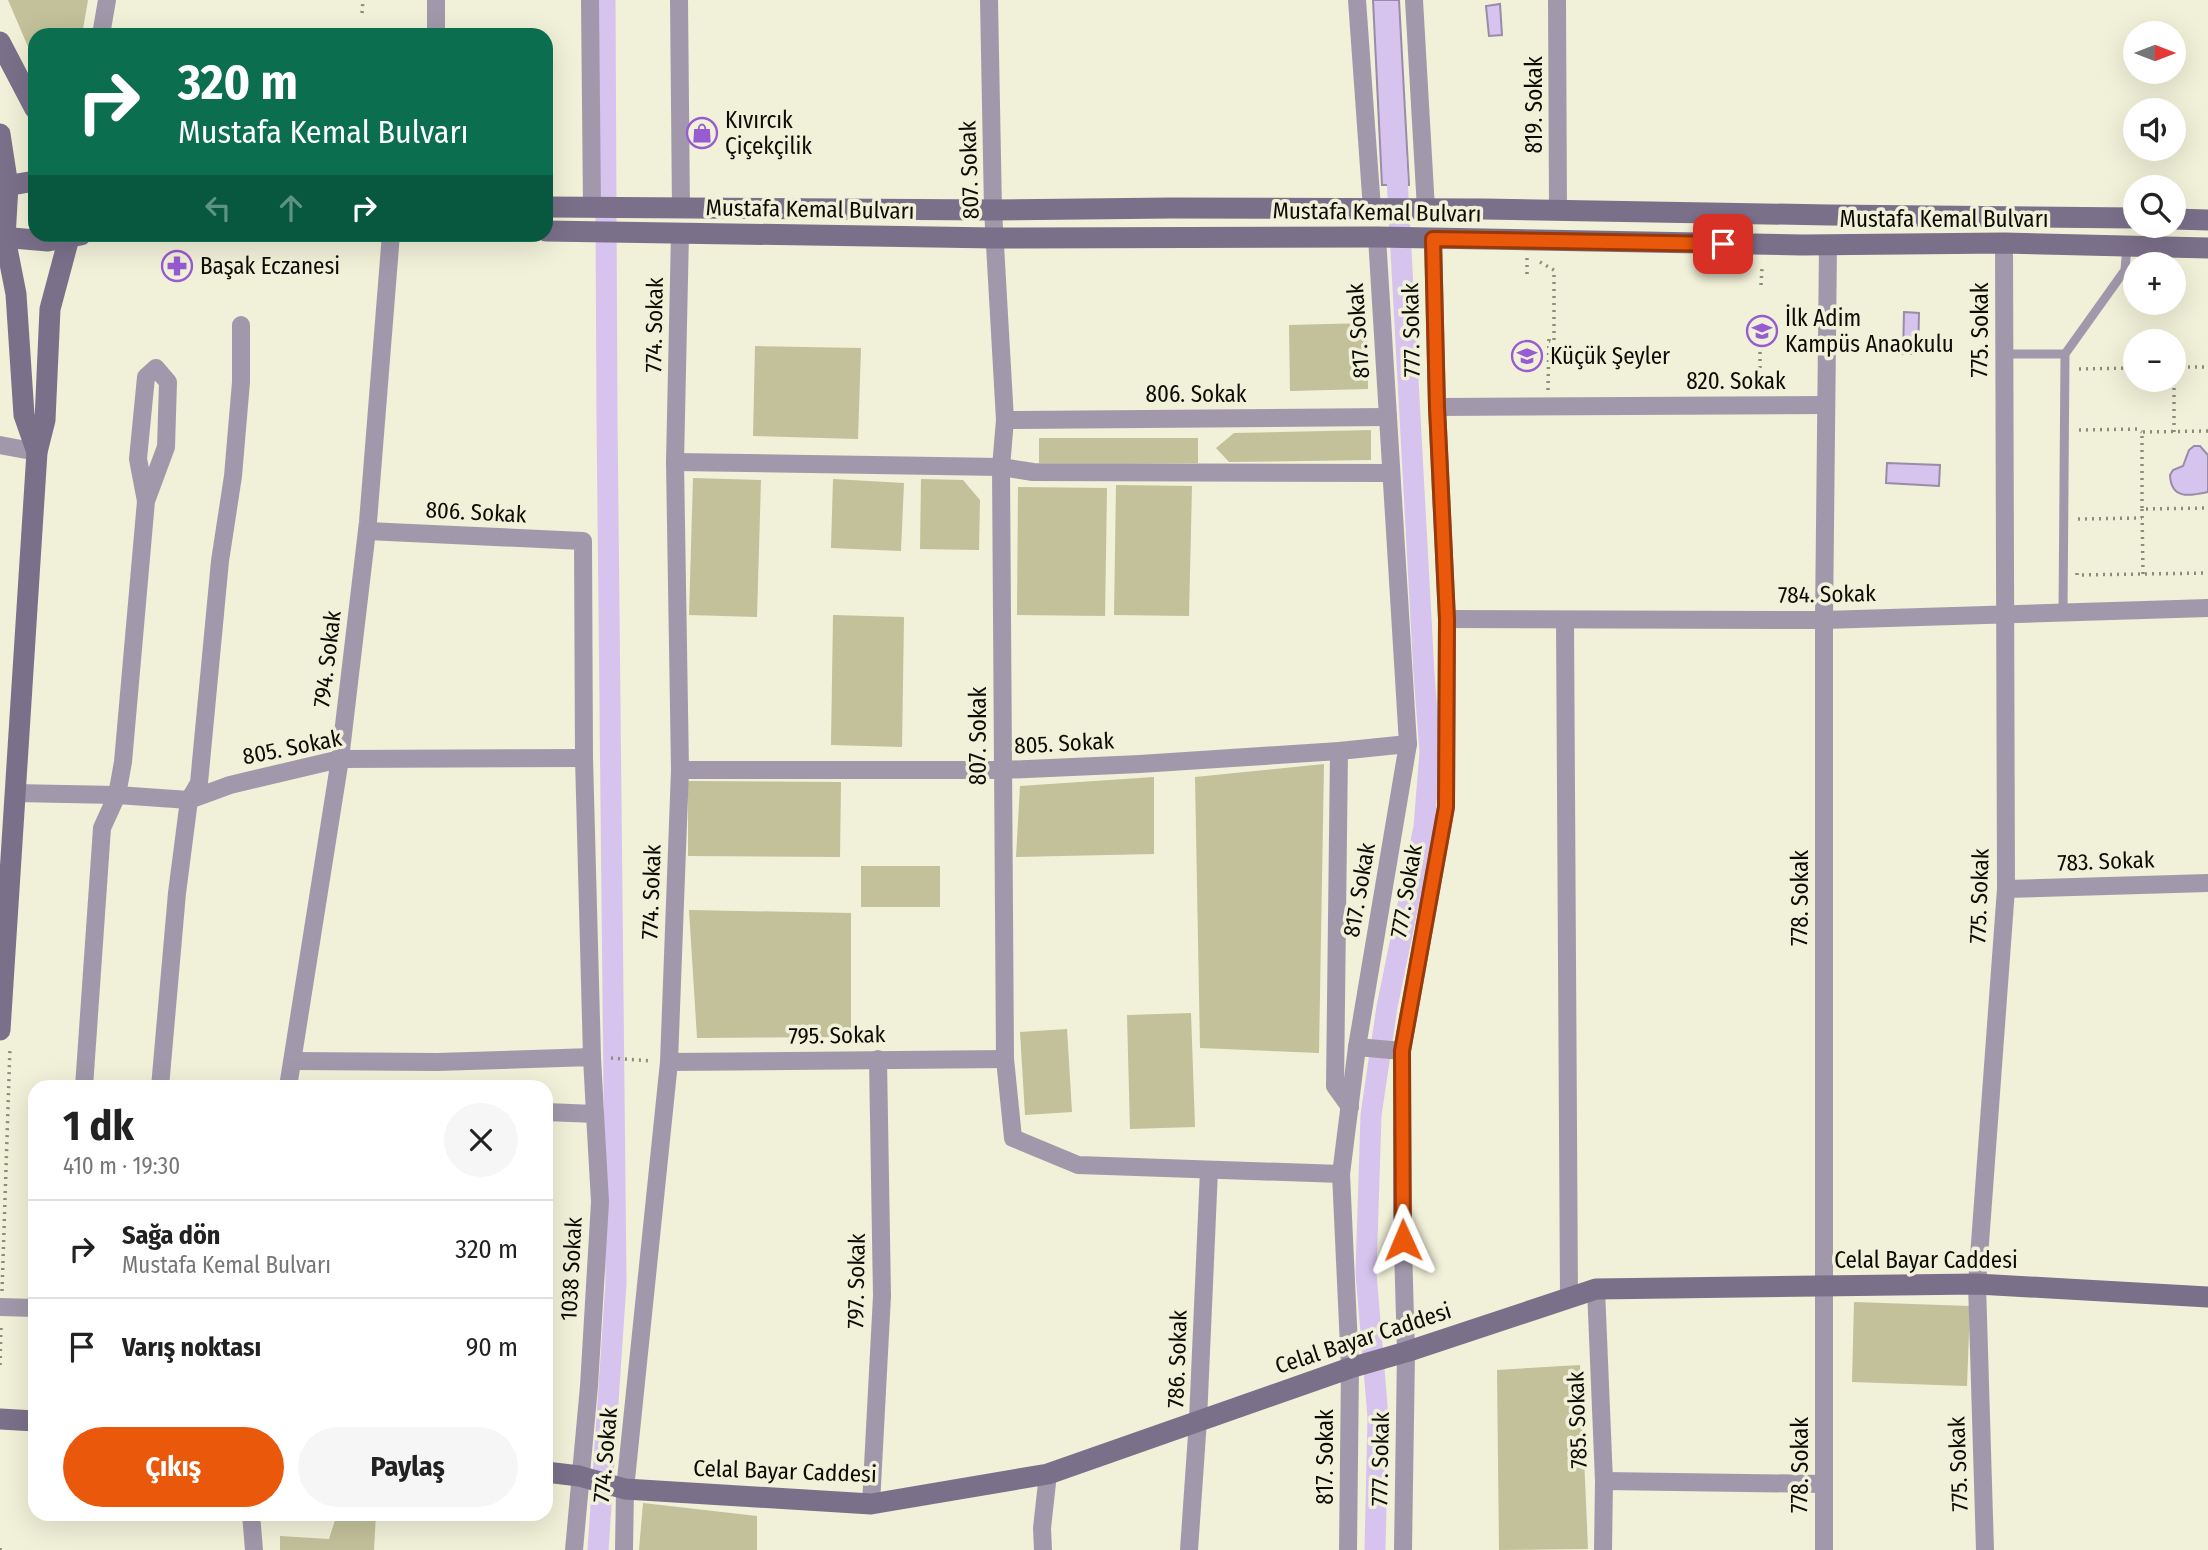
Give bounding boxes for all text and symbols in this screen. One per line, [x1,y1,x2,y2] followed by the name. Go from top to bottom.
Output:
[2123,21,2186,84] north arrow
[2123,21,2186,392] map controls
[178,53,298,112] text: 320 m
[63,56,154,147] icon: right
[1520,56,1548,154] street label: 819. Sokak
[2123,98,2186,161] button: sound
[725,106,812,160] place label: Kıvırcık Çiçekçilik
[178,113,469,151] text: Mustafa Kemal Bulvarı
[685,116,719,150] shop icon: Kıvırcık Çiçekçilik
[953,120,985,220] street label: 807. Sokak
[2123,175,2186,238] button: search
[199,189,237,227] icon: left
[272,189,310,227] icon: ahead
[345,189,383,227] icon: right
[705,193,915,225] street label: Mustafa Kemal Bulvarı
[1272,196,1482,228] street label: Mustafa Kemal Bulvarı
[1840,205,2048,233] street label: Mustafa Kemal Bulvarı
[1693,214,1753,274] pin
[1704,225,1742,263] icon: arrive
[160,249,194,283] pharmacy icon: Başak Eczanesi
[200,252,340,280] place label: Başak Eczanesi
[2123,252,2186,315] button: +
[639,277,669,373] street label: 774. Sokak
[1341,282,1375,380] street label: 817. Sokak
[1396,282,1426,377] street label: 777. Sokak
[1966,282,1994,378] street label: 775. Sokak
[1785,304,1954,358] place label: İlk Adim Kampüs Anaokulu
[1745,314,1779,348] school or university icon: İlk Adim Kampüs Anaokulu
[2123,329,2186,392] button: −
[1510,339,1544,373] school or university icon: Küçük Şeyler
[1550,342,1670,370] place label: Küçük Şeyler
[1686,367,1786,395] street label: 820. Sokak
[1145,380,1247,408] street label: 806. Sokak
[425,495,527,529] street label: 806. Sokak
[1778,579,1876,609] street label: 784. Sokak
[307,609,347,709] street label: 794. Sokak
[964,686,992,785] street label: 807. Sokak
[240,724,344,770] street label: 805. Sokak
[1013,726,1115,760] street label: 805. Sokak
[1337,840,1381,939] street label: 817. Sokak
[1384,842,1428,940] street label: 777. Sokak
[635,844,667,940] street label: 774. Sokak
[2057,845,2155,877] street label: 783. Sokak
[1963,848,1995,944] street label: 775. Sokak
[1786,850,1814,946] street label: 778. Sokak
[788,1020,886,1050] street label: 795. Sokak
[63,1101,134,1151] text: 1 dk
[444,1103,518,1177] button: close
[63,1152,180,1180] text: 410 m · 19:30
[1366,1203,1440,1277] position arrow
[554,1216,588,1322] street label: 1038 Sokak
[122,1220,221,1251] text: Sağa dön
[63,1230,101,1268] icon: right
[841,1233,871,1329] street label: 797. Sokak
[455,1234,518,1265] text: 320 m
[1834,1246,2018,1274] street label: Celal Bayar Caddesi
[122,1251,331,1279] text: Mustafa Kemal Bulvarı
[1271,1296,1455,1380] street label: Celal Bayar Caddesi
[1161,1309,1193,1408] street label: 786. Sokak
[63,1328,101,1366] icon: arrive
[122,1332,261,1363] text: Varış noktası
[466,1332,518,1363] text: 90 m
[1561,1371,1593,1469] street label: 785. Sokak
[587,1406,623,1504] street label: 774. Sokak
[1311,1409,1339,1505] street label: 817. Sokak
[1365,1411,1395,1506] street label: 777. Sokak
[1942,1416,1974,1512] street label: 775. Sokak
[1786,1417,1814,1513] street label: 778. Sokak
[63,1427,284,1507] button: Çıkış
[298,1427,518,1507] button: Paylaş
[693,1454,877,1488] street label: Celal Bayar Caddesi

